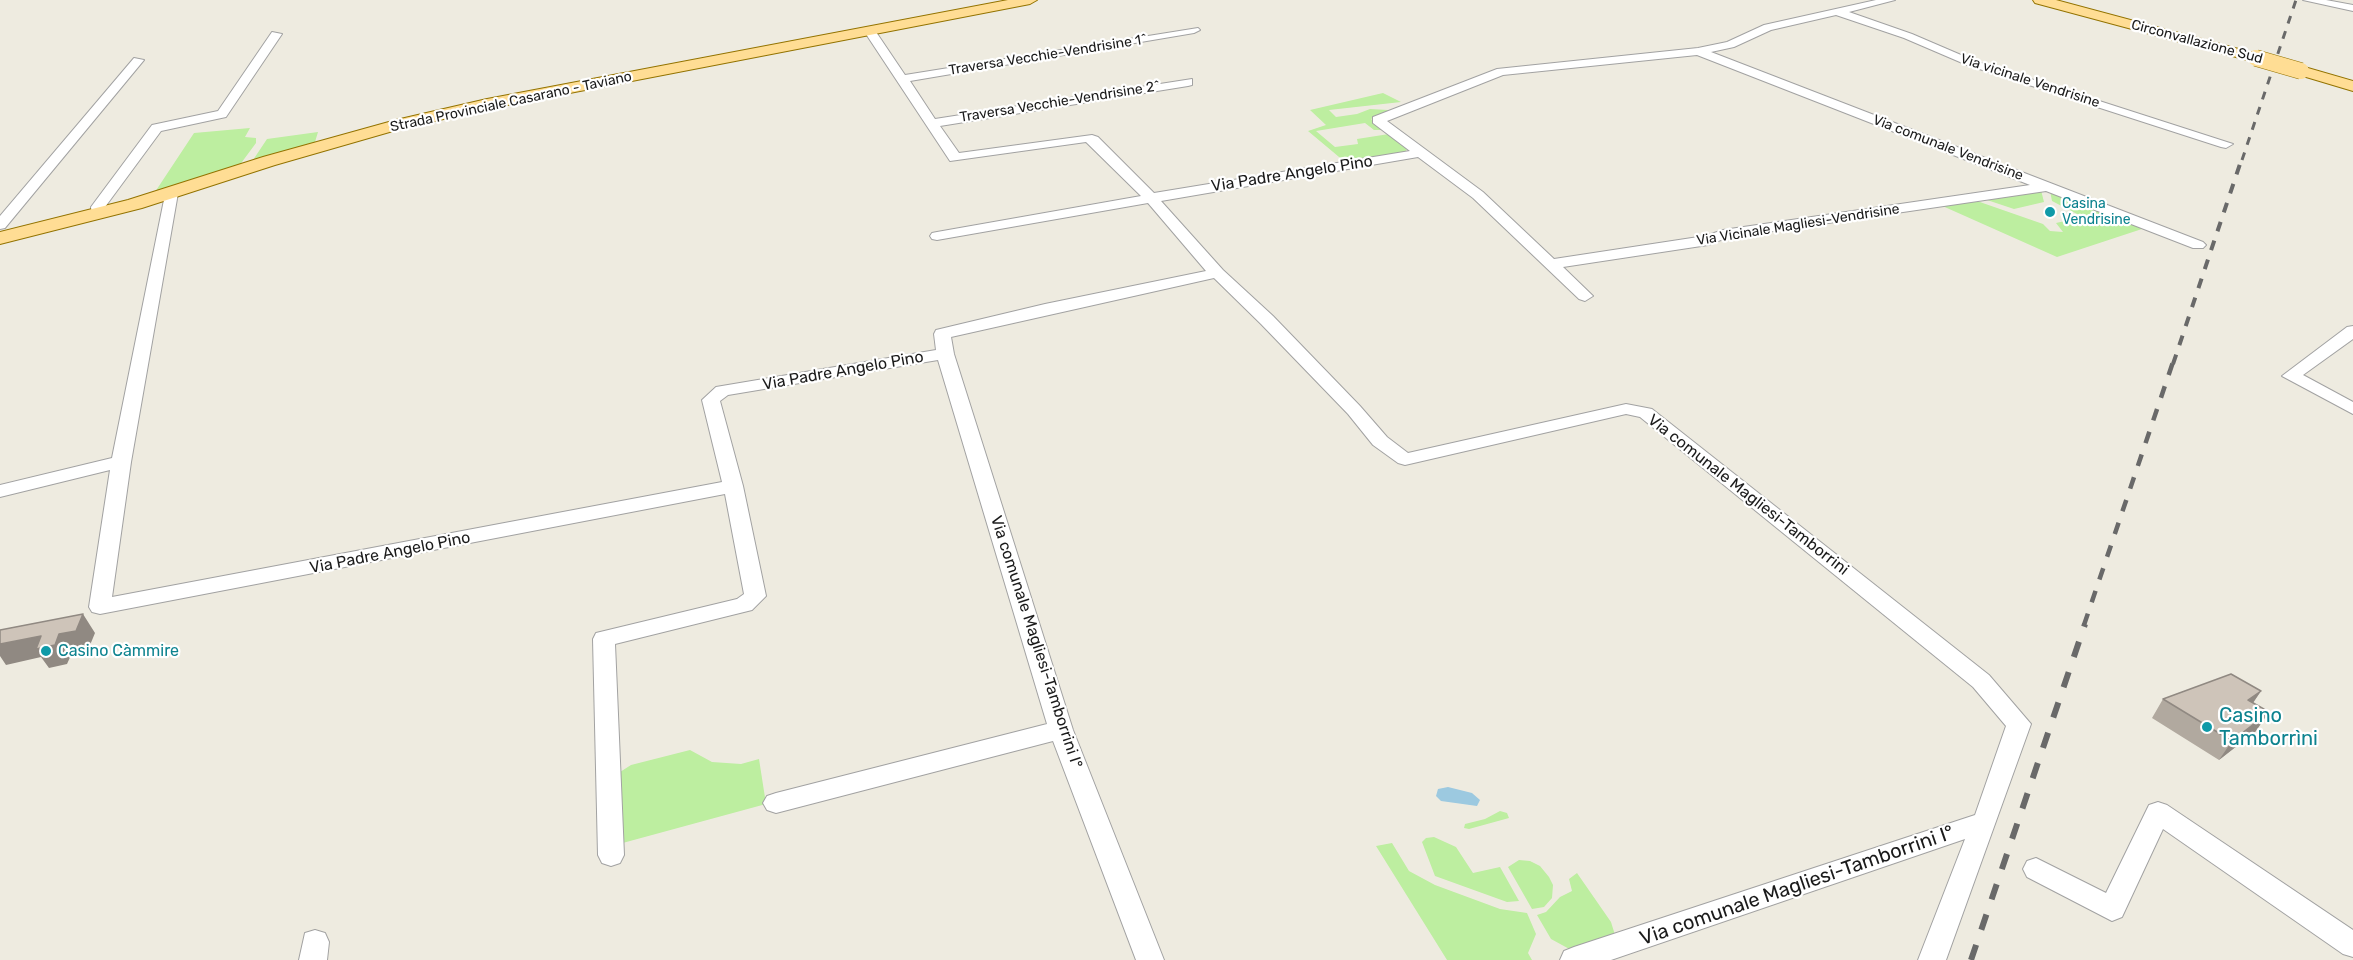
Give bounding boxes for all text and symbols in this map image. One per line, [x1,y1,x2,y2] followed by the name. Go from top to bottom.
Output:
[2129,16,2265,68] street label: Circonvallazione Sud
[948,31,1148,79] street label: Traversa Vecchie-Vendrisine 1^
[1958,51,2102,111] street label: Via vicinale Vendrisine
[389,68,633,136] street label: Strada Provinciale Casarano - Taviano
[959,78,1161,126] street label: Traversa Vecchie-Vendrisine 2^
[1870,112,2026,184] street label: Via comunale Vendrisine
[1210,152,1374,196] street label: Via Padre Angelo Pino
[2062,196,2131,228] place label: Casina Vendrisine
[1695,201,1901,249] street label: Via Vicinale Magliesi-Vendrisine
[2043,205,2057,219] marker: Casina Vendrisine
[761,347,925,395] street label: Via Padre Angelo Pino
[1644,410,1852,580] street label: Via comunale Magliesi-Tamborrini
[986,513,1086,771] street label: Via comunale Magliesi-Tamborrini I°
[308,528,472,578] street label: Via Padre Angelo Pino
[58,641,179,661] place label: Casino Càmmire
[39,644,53,658] marker: Casino Càmmire
[2219,704,2318,751] place label: Casino Tamborrìni
[2200,720,2214,734] marker: Casino Tamborrìni
[1637,821,1957,951] street label: Via comunale Magliesi-Tamborrini I°

